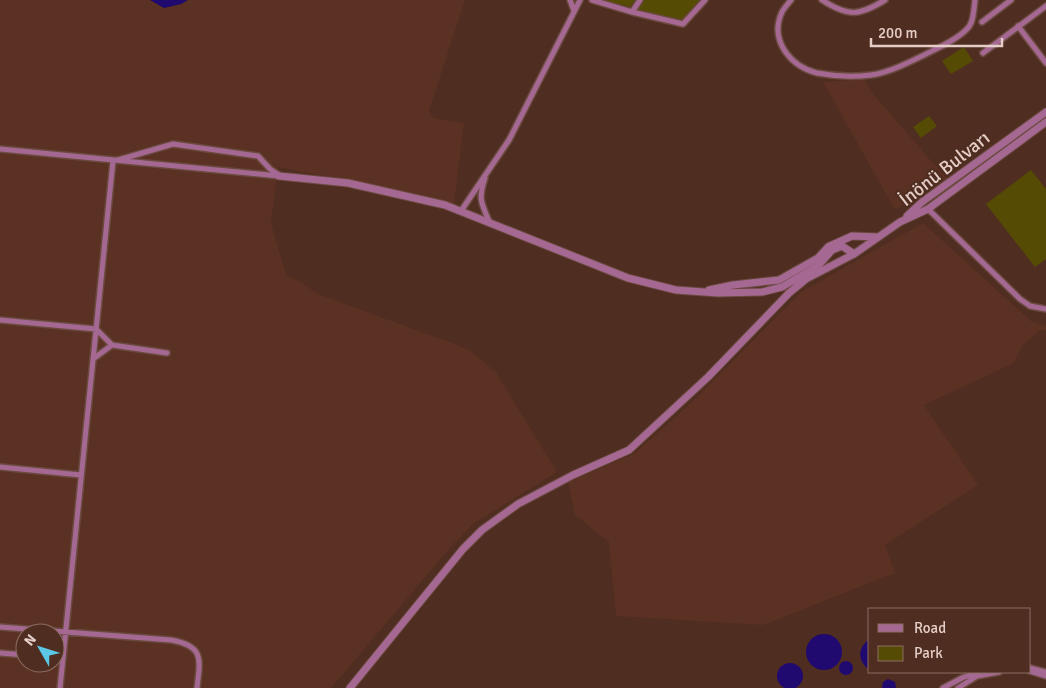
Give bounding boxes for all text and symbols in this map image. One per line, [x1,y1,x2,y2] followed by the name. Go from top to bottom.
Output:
[871,15,1002,47] scale bar
[878,24,918,42] text: 200 m
[894,126,995,212] street label: İnönü Bulvarı
[868,608,1031,673] legend
[914,619,946,637] text: Road
[15,623,65,673] north arrow
[21,631,40,649] text: N
[914,644,943,662] text: Park

